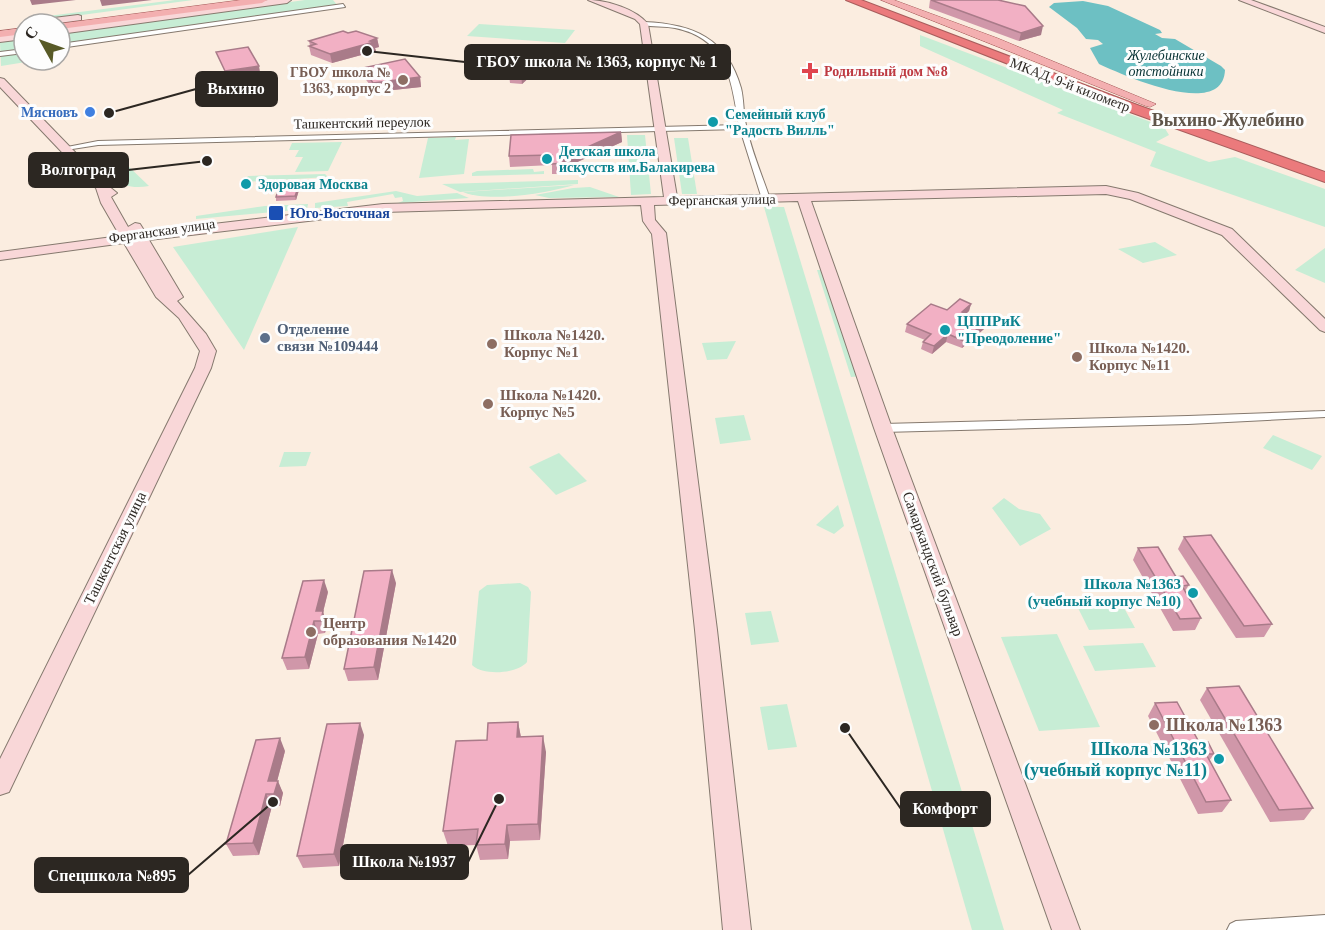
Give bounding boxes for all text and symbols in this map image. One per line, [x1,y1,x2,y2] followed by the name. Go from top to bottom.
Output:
[12,12,72,72] north arrow
[21,23,41,43] text: С
[465,45,730,79] callout: ГБОУ школа № 1363, корпус № 1
[1126,48,1205,79] water label: Жулебинские отстойники
[476,53,718,71] text: ГБОУ школа № 1363, корпус № 1
[1008,55,1132,115] street label: МКАД, 9-й километр
[801,62,819,80] marker: Родильный дом №8
[824,64,948,79] place label: Родильный дом №8
[290,65,391,96] place label: ГБОУ школа № 1363, корпус 2
[196,72,277,106] callout: Выхино
[396,73,410,87] marker: ГБОУ школа № 1363, корпус 2
[207,80,265,97] text: Выхино
[21,105,78,120] place label: Мясновъ
[83,105,97,119] marker: Мясновъ
[725,107,835,138] place label: Семейный клуб "Радость Вилль"
[1152,110,1304,130] district label: Выхино-Жулебино
[293,114,431,132] street label: Ташкентский переулок
[706,115,720,129] marker: Семейный клуб "Радость Вилль"
[559,144,715,175] place label: Детская школа искусств им.Балакирева
[540,152,554,166] marker: Детская школа искусств им.Балакирева
[29,153,128,187] callout: Волгоград
[41,161,115,179] text: Волгоград
[239,177,253,191] marker: Здоровая Москва
[258,177,368,192] place label: Здоровая Москва
[668,192,777,208] street label: Ферганская улица
[267,204,285,222] marker: Юго-Восточная
[290,206,390,221] place label: Юго-Восточная
[108,216,217,246] street label: Ферганская улица
[957,313,1061,346] place label: ЦППРиК "Преодоление"
[277,321,379,354] place label: Отделение связи №109444
[938,323,952,337] marker: ЦППРиК "Преодоление"
[504,327,605,360] place label: Школа №1420. Корпус №1
[258,331,272,345] marker: Отделение связи №109444
[485,337,499,351] marker: Школа №1420. Корпус №1
[1089,340,1190,373] place label: Школа №1420. Корпус №11
[1070,350,1084,364] marker: Школа №1420. Корпус №11
[500,387,601,420] place label: Школа №1420. Корпус №5
[481,397,495,411] marker: Школа №1420. Корпус №5
[81,489,149,607] street label: Ташкентская улица
[899,490,967,638] street label: Самаркандский бульвар
[1028,576,1181,610] place label: Школа №1363 (учебный корпус №10)
[1186,586,1200,600] marker: Школа №1363 (учебный корпус №10)
[323,615,457,648] place label: Центр образования №1420
[304,625,318,639] marker: Центр образования №1420
[1166,715,1282,735] place label: Школа №1363
[1147,718,1161,732] marker: Школа №1363
[1024,739,1207,781] place label: Школа №1363 (учебный корпус №11)
[1212,752,1226,766] marker: Школа №1363 (учебный корпус №11)
[901,792,990,826] callout: Комфорт
[912,800,978,818] text: Комфорт
[341,845,468,879] callout: Школа №1937
[352,853,456,870] text: Школа №1937
[35,858,188,892] callout: Спецшкола №895
[48,867,176,884] text: Спецшкола №895

